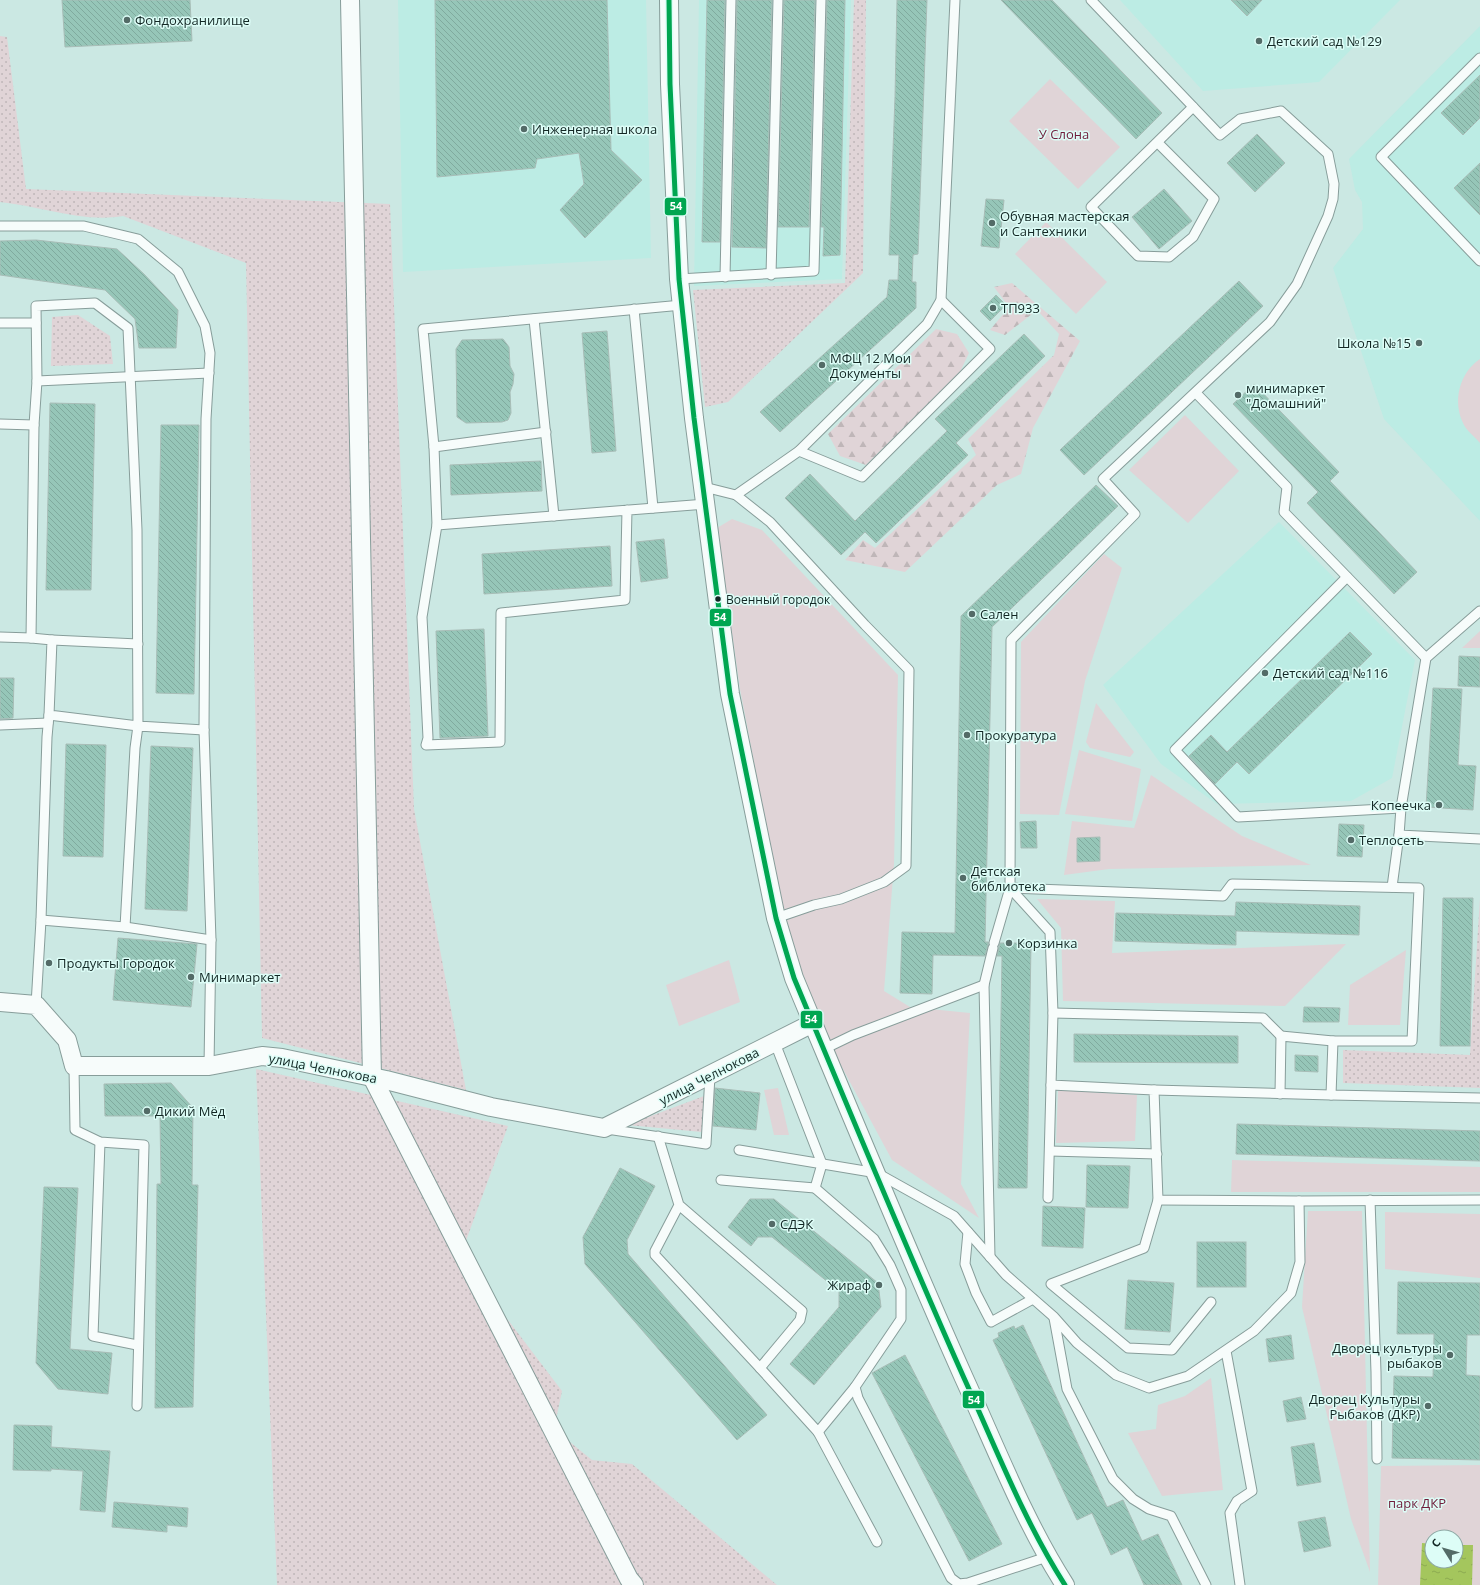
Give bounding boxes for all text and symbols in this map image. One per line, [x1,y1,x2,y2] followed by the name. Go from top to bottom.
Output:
[135,11,250,29] place label: Фондохранилище
[122,15,132,25] marker: Фондохранилище
[1267,32,1382,50] place label: Детский сад №129
[1254,36,1264,46] marker: Детский сад №129
[532,120,657,138] place label: Инженерная школа
[519,124,529,134] marker: Инженерная школа
[1039,125,1089,143] park label: У Слона
[664,197,687,216] line badge: 54
[670,198,683,213] text: 54
[1000,207,1130,240] place label: Обувная мастерская и Сантехники
[987,218,997,228] marker: Обувная мастерская и Сантехники
[1001,299,1040,317] place label: ТП933
[988,303,998,313] marker: ТП933
[1337,334,1411,352] place label: Школа №15
[1414,338,1424,348] marker: Школа №15
[830,349,911,382] place label: МФЦ 12 Мои Документы
[817,360,827,370] marker: МФЦ 12 Мои Документы
[1246,379,1326,412] place label: минимаркет "Домашний"
[1233,390,1243,400] marker: минимаркет "Домашний"
[726,591,831,608] place label: Военный городок
[713,594,723,604] marker: Военный городок
[980,605,1018,623] place label: Сален
[709,608,732,627] line badge: 54
[714,609,727,624] text: 54
[967,609,977,619] marker: Сален
[1273,664,1388,682] place label: Детский сад №116
[1260,668,1270,678] marker: Детский сад №116
[975,726,1056,744] place label: Прокуратура
[962,730,972,740] marker: Прокуратура
[1371,796,1431,814] place label: Копеечка
[1434,800,1444,810] marker: Копеечка
[1359,831,1424,849] place label: Теплосеть
[1346,835,1356,845] marker: Теплосеть
[971,862,1046,895] place label: Детская библиотека
[958,873,968,883] marker: Детская библиотека
[1017,934,1077,952] place label: Корзинка
[1004,938,1014,948] marker: Корзинка
[57,954,175,972] place label: Продукты Городок
[44,958,54,968] marker: Продукты Городок
[199,968,280,986] place label: Минимаркет
[186,972,196,982] marker: Минимаркет
[800,1010,823,1029] line badge: 54
[805,1011,818,1026] text: 54
[656,1043,762,1109] street label: улица Челнокова
[267,1049,379,1087] street label: улица Челнокова
[155,1102,226,1120] place label: Дикий Мёд
[142,1106,152,1116] marker: Дикий Мёд
[780,1215,813,1233] place label: СДЭК
[767,1219,777,1229] marker: СДЭК
[827,1276,871,1294] place label: Жираф
[874,1280,884,1290] marker: Жираф
[1332,1339,1442,1372] place label: Дворец культуры рыбаков
[1445,1350,1455,1360] marker: Дворец культуры рыбаков
[962,1390,985,1409] line badge: 54
[1309,1390,1420,1423] place label: Дворец Культуры Рыбаков (ДКР)
[968,1392,981,1407] text: 54
[1423,1401,1433,1411] marker: Дворец Культуры Рыбаков (ДКР)
[1388,1494,1446,1512] park label: парк ДКР
[1424,1529,1464,1569] north arrow
[1428,1535,1444,1550] text: С

